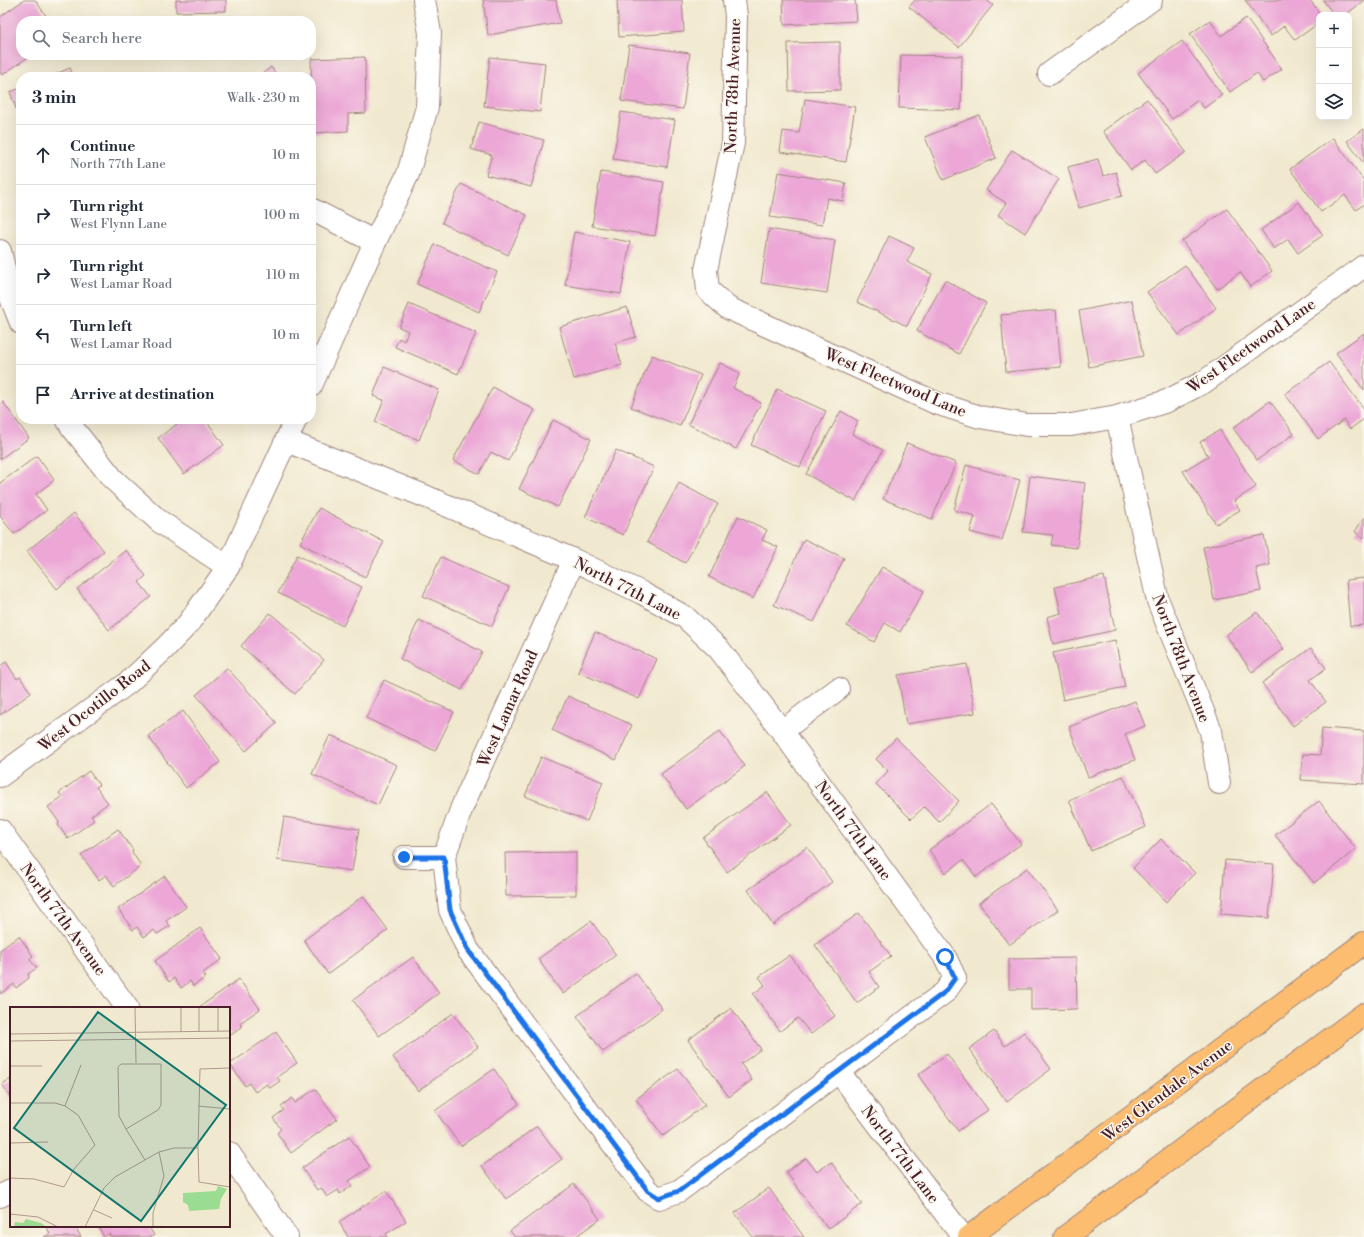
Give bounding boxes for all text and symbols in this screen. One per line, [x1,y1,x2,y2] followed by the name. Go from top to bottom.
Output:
[1316,12,1352,120] map controls
[1316,12,1352,48] button: +
[16,16,316,60] search box
[721,18,745,154] street label: North 78th Avenue
[30,27,52,49] icon: search
[62,29,142,48] text: Search here
[1316,48,1352,84] button: −
[1316,84,1352,120] button: layers
[32,87,76,109] text: 3 min
[227,90,300,106] text: Walk · 230 m
[70,137,135,156] text: Continue
[32,144,54,166] icon: ahead
[272,147,300,163] text: 10 m
[70,156,166,172] text: North 77th Lane
[70,197,144,216] text: Turn right
[32,204,54,226] icon: right
[264,207,300,223] text: 100 m
[70,216,167,232] text: West Flynn Lane
[70,257,144,276] text: Turn right
[32,264,54,286] icon: right
[266,267,300,283] text: 110 m
[70,276,172,292] text: West Lamar Road
[1183,294,1320,398] street label: West Fleetwood Lane
[70,317,132,336] text: Turn left
[32,324,54,346] icon: left
[272,327,300,343] text: 10 m
[70,336,172,352] text: West Lamar Road
[821,344,970,422] street label: West Fleetwood Lane
[32,384,54,406] icon: arrive
[70,385,214,404] text: Arrive at destination
[570,553,685,625] street label: North 77th Lane
[1147,591,1215,725] street label: North 78th Avenue
[473,647,543,771] street label: West Lamar Road
[34,656,155,756] street label: West Ocotillo Road
[810,777,896,884] street label: North 77th Lane
[395,848,413,866] route end
[16,859,111,980] street label: North 77th Avenue
[936,948,954,966] route start
[10,1007,230,1227] inset map
[1098,1035,1237,1147] street label: West Glendale Avenue
[857,1102,944,1208] street label: North 77th Lane

